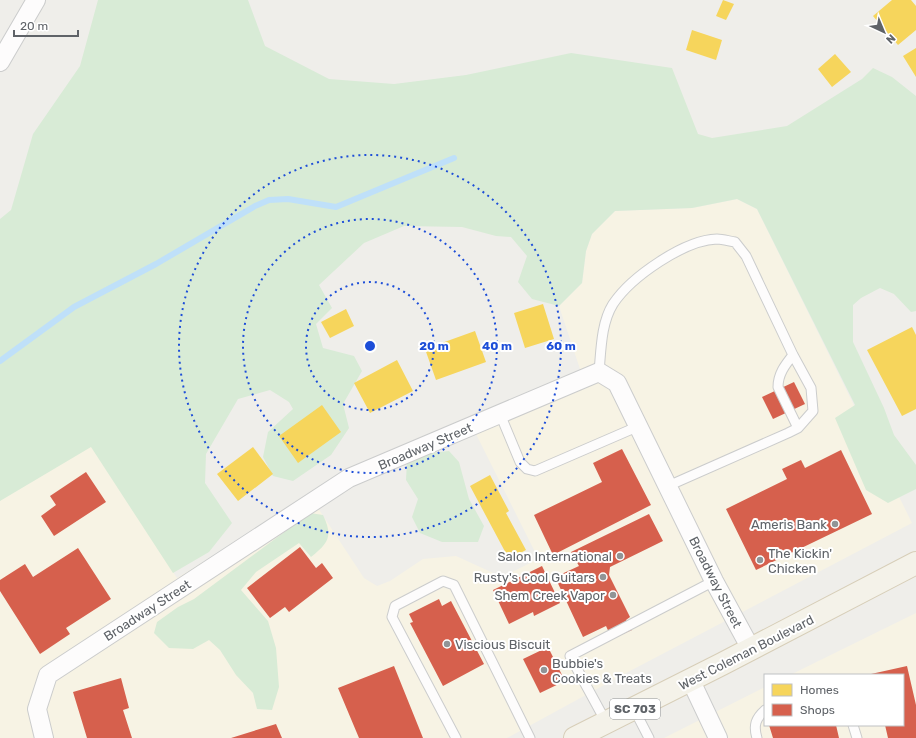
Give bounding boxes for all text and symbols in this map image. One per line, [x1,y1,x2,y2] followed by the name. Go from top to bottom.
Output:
[14,12,78,38] scale bar
[864,12,904,52] north arrow
[20,19,48,33] text: 20 m
[883,31,898,46] text: N
[363,339,377,353] centre of rings
[419,339,449,353] text: 20 m
[482,339,512,353] text: 40 m
[546,339,576,353] text: 60 m
[376,420,474,473] street label: Broadway Street
[751,517,827,532] place label: Ameris Bank
[830,519,840,529] marker: Ameris Bank
[686,534,745,631] street label: Broadway Street
[768,546,832,576] place label: The Kickin' Chicken
[498,549,612,564] place label: Salon International
[615,551,625,561] marker: Salon International
[755,555,765,565] marker: The Kickin' Chicken
[474,570,595,585] place label: Rusty's Cool Guitars
[598,572,608,582] marker: Rusty's Cool Guitars
[101,577,194,644] street label: Broadway Street
[494,588,605,603] place label: Shem Creek Vapor
[608,590,618,600] marker: Shem Creek Vapor
[676,612,816,693] street label: West Coleman Boulevard
[455,637,550,652] place label: Viscious Biscuit
[442,639,452,649] marker: Viscious Biscuit
[552,656,652,686] place label: Bubbie's Cookies & Treats
[539,665,549,675] marker: Bubbie's Cookies & Treats
[764,674,904,726] legend
[800,683,839,697] text: Homes
[610,699,660,719] road number: SC 703
[800,703,835,717] text: Shops

